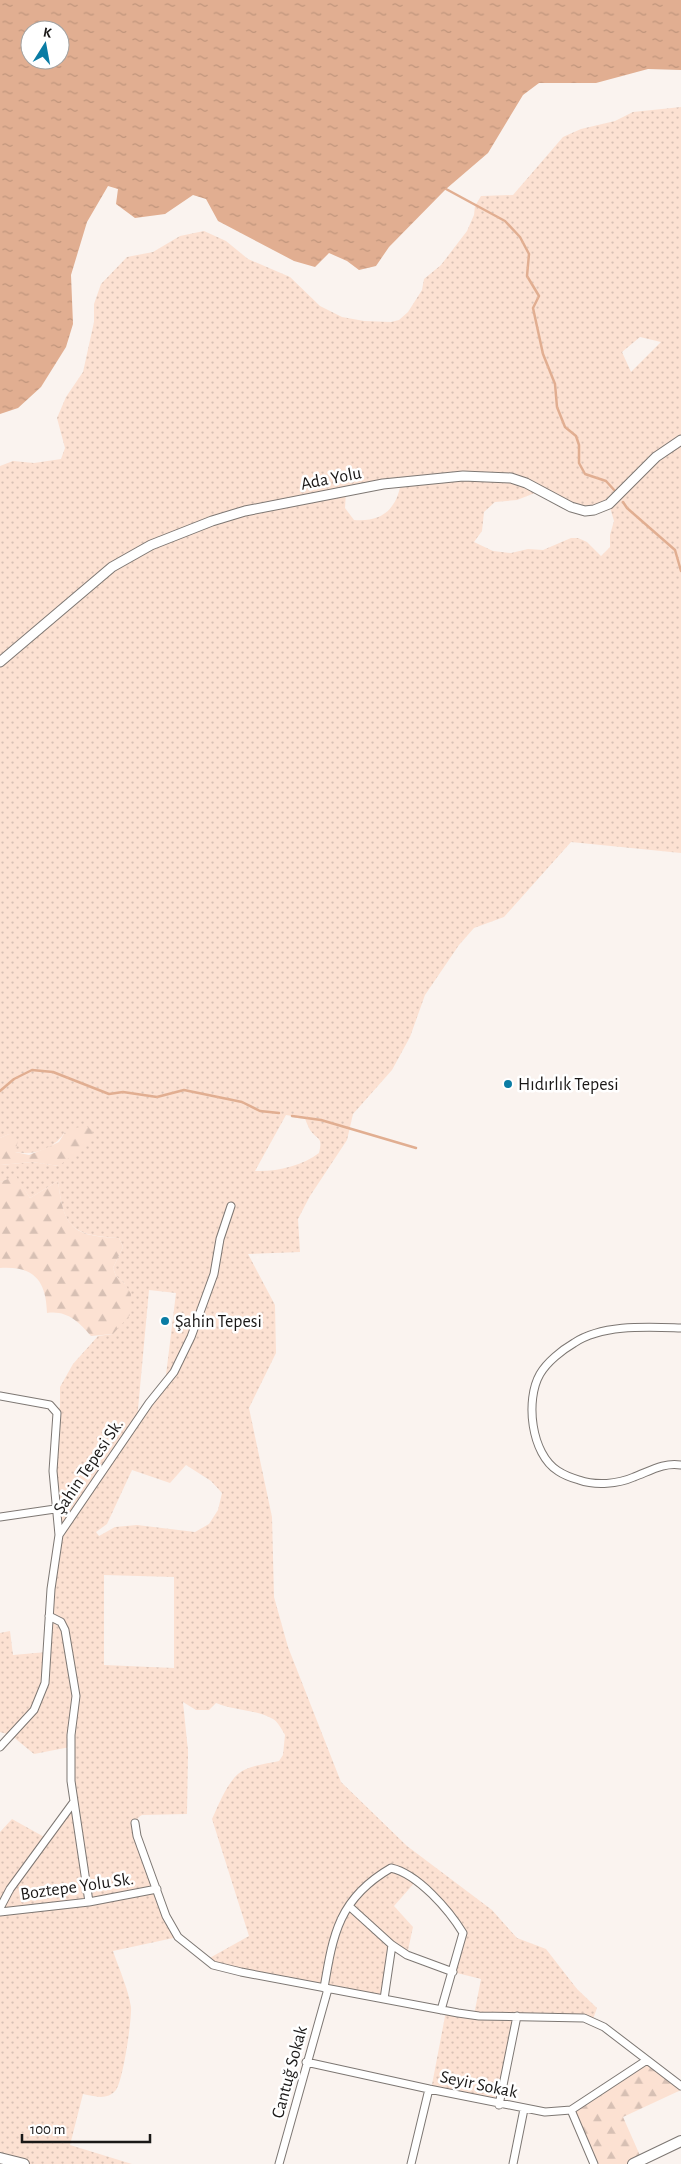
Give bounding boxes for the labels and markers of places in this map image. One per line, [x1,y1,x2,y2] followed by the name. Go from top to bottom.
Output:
[518,1076,619,1094] place label: Hıdırlık Tepesi
[502,1078,514,1090] marker: Hıdırlık Tepesi
[175,1313,262,1331] place label: Şahin Tepesi
[159,1315,171,1327] marker: Şahin Tepesi

